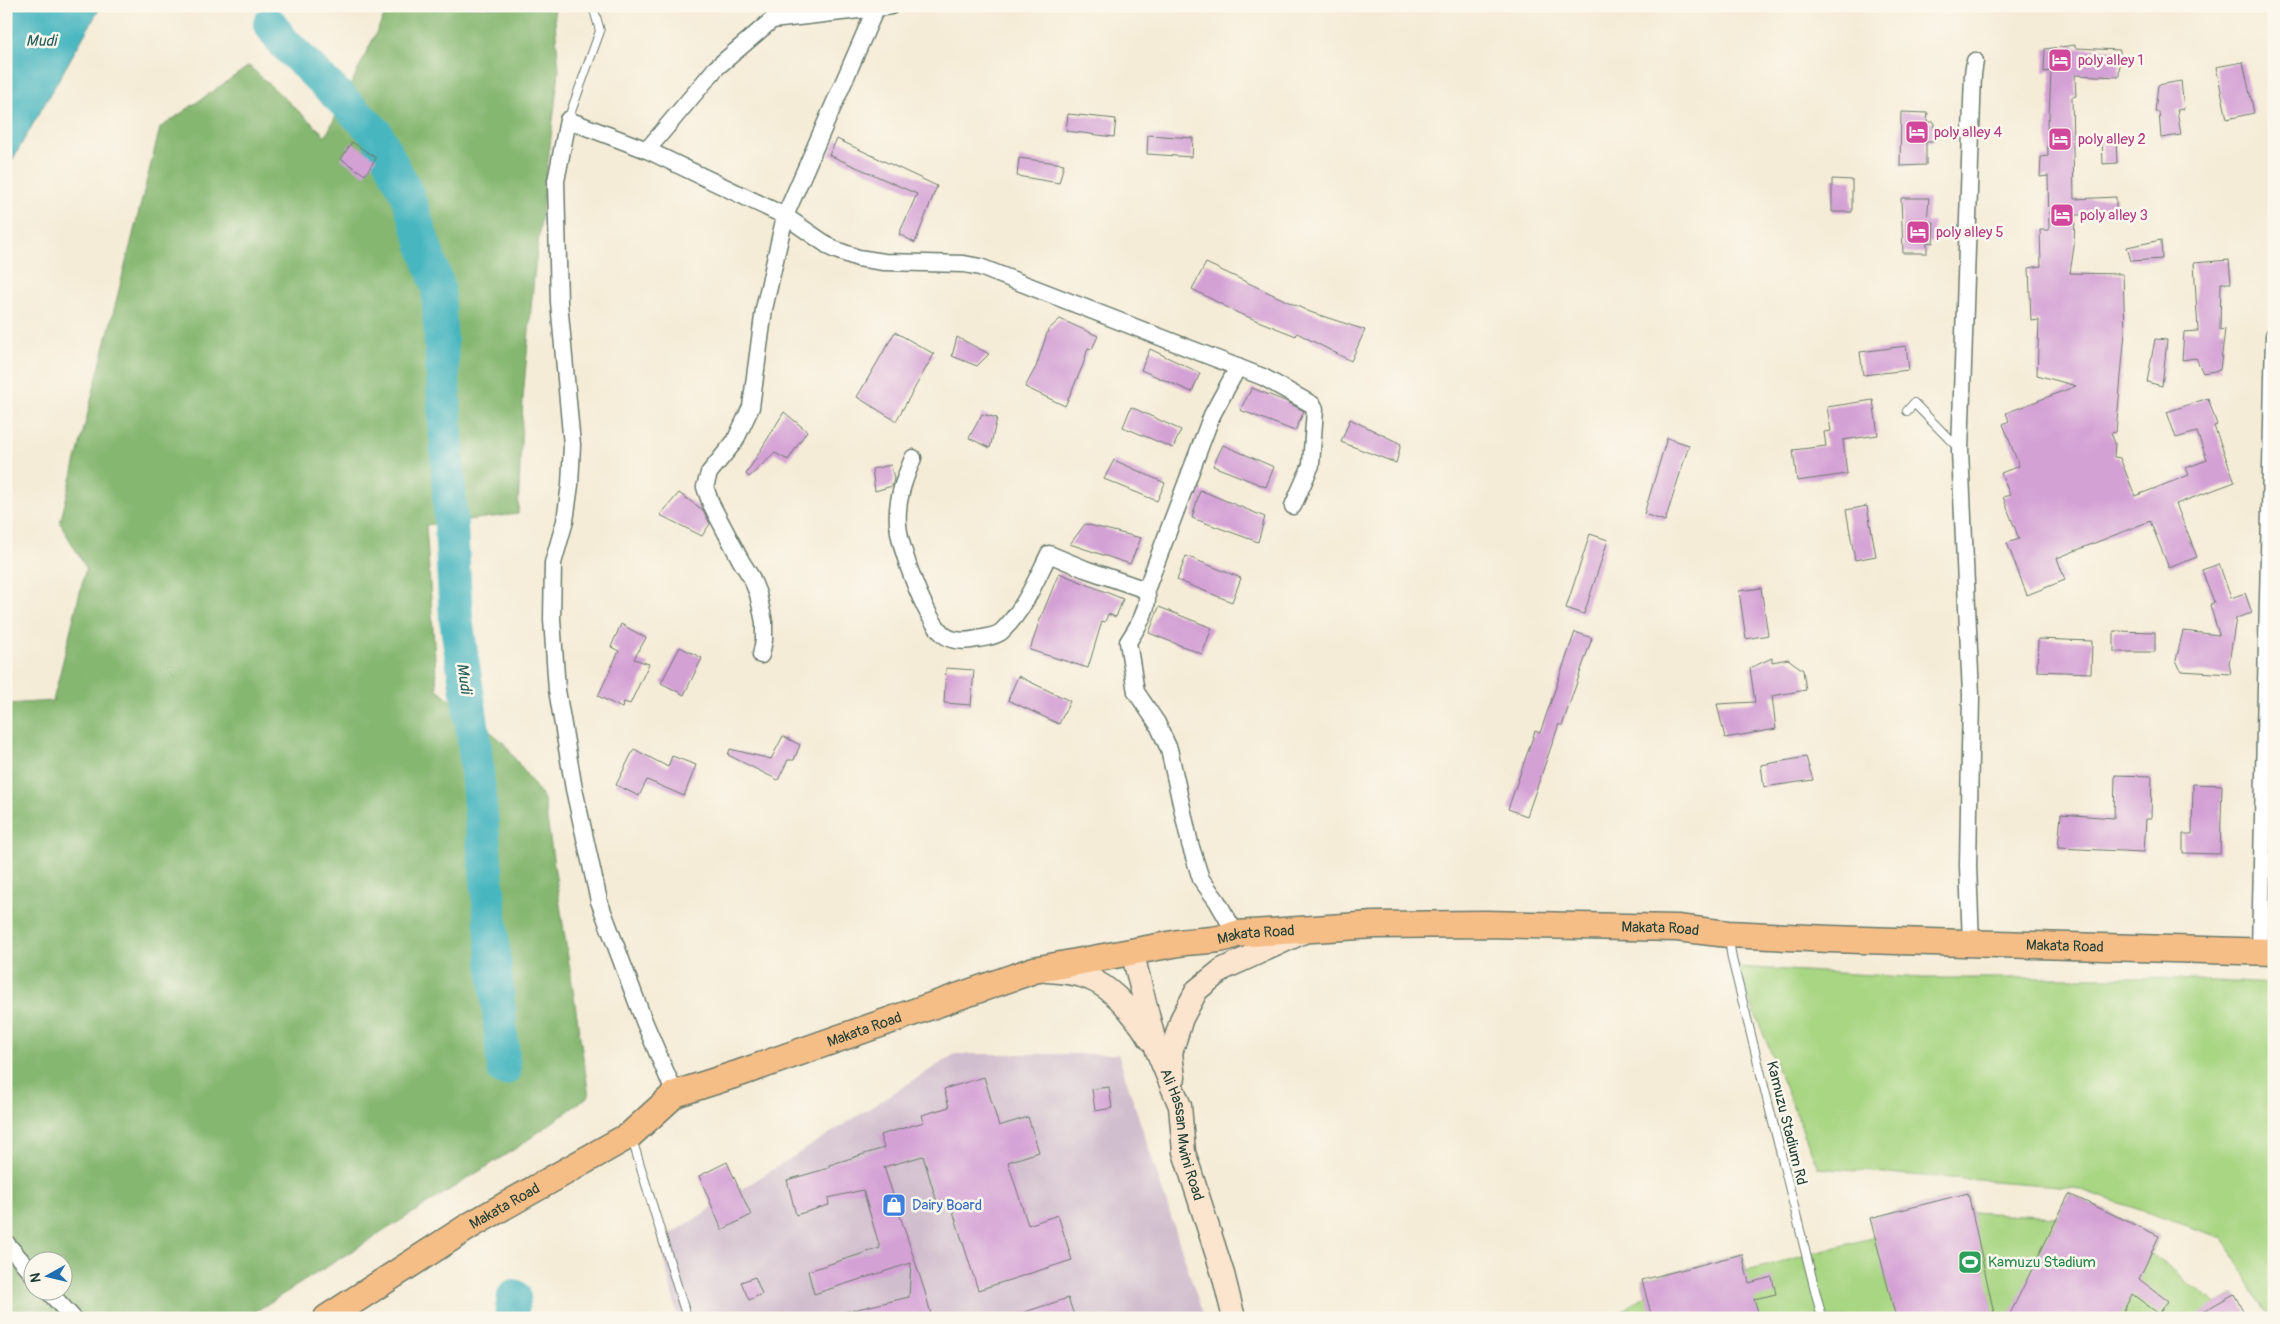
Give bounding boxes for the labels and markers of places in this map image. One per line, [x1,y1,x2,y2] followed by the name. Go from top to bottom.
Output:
[2047,47,2073,73] hotel icon: poly alley 1
[2078,51,2143,70] place label: poly alley 1
[1904,119,1930,145] hotel icon: poly alley 4
[1934,123,2003,142] place label: poly alley 4
[2047,126,2073,152] hotel icon: poly alley 2
[2078,130,2146,149] place label: poly alley 2
[2049,202,2075,228] hotel icon: poly alley 3
[2080,206,2148,225] place label: poly alley 3
[1905,219,1931,245] hotel icon: poly alley 5
[1936,223,2004,242] place label: poly alley 5
[881,1192,907,1218] shop icon: Dairy Board
[912,1196,982,1215] place label: Dairy Board
[1957,1249,1983,1275] sports icon: Kamuzu Stadium
[1988,1253,2096,1272] place label: Kamuzu Stadium

